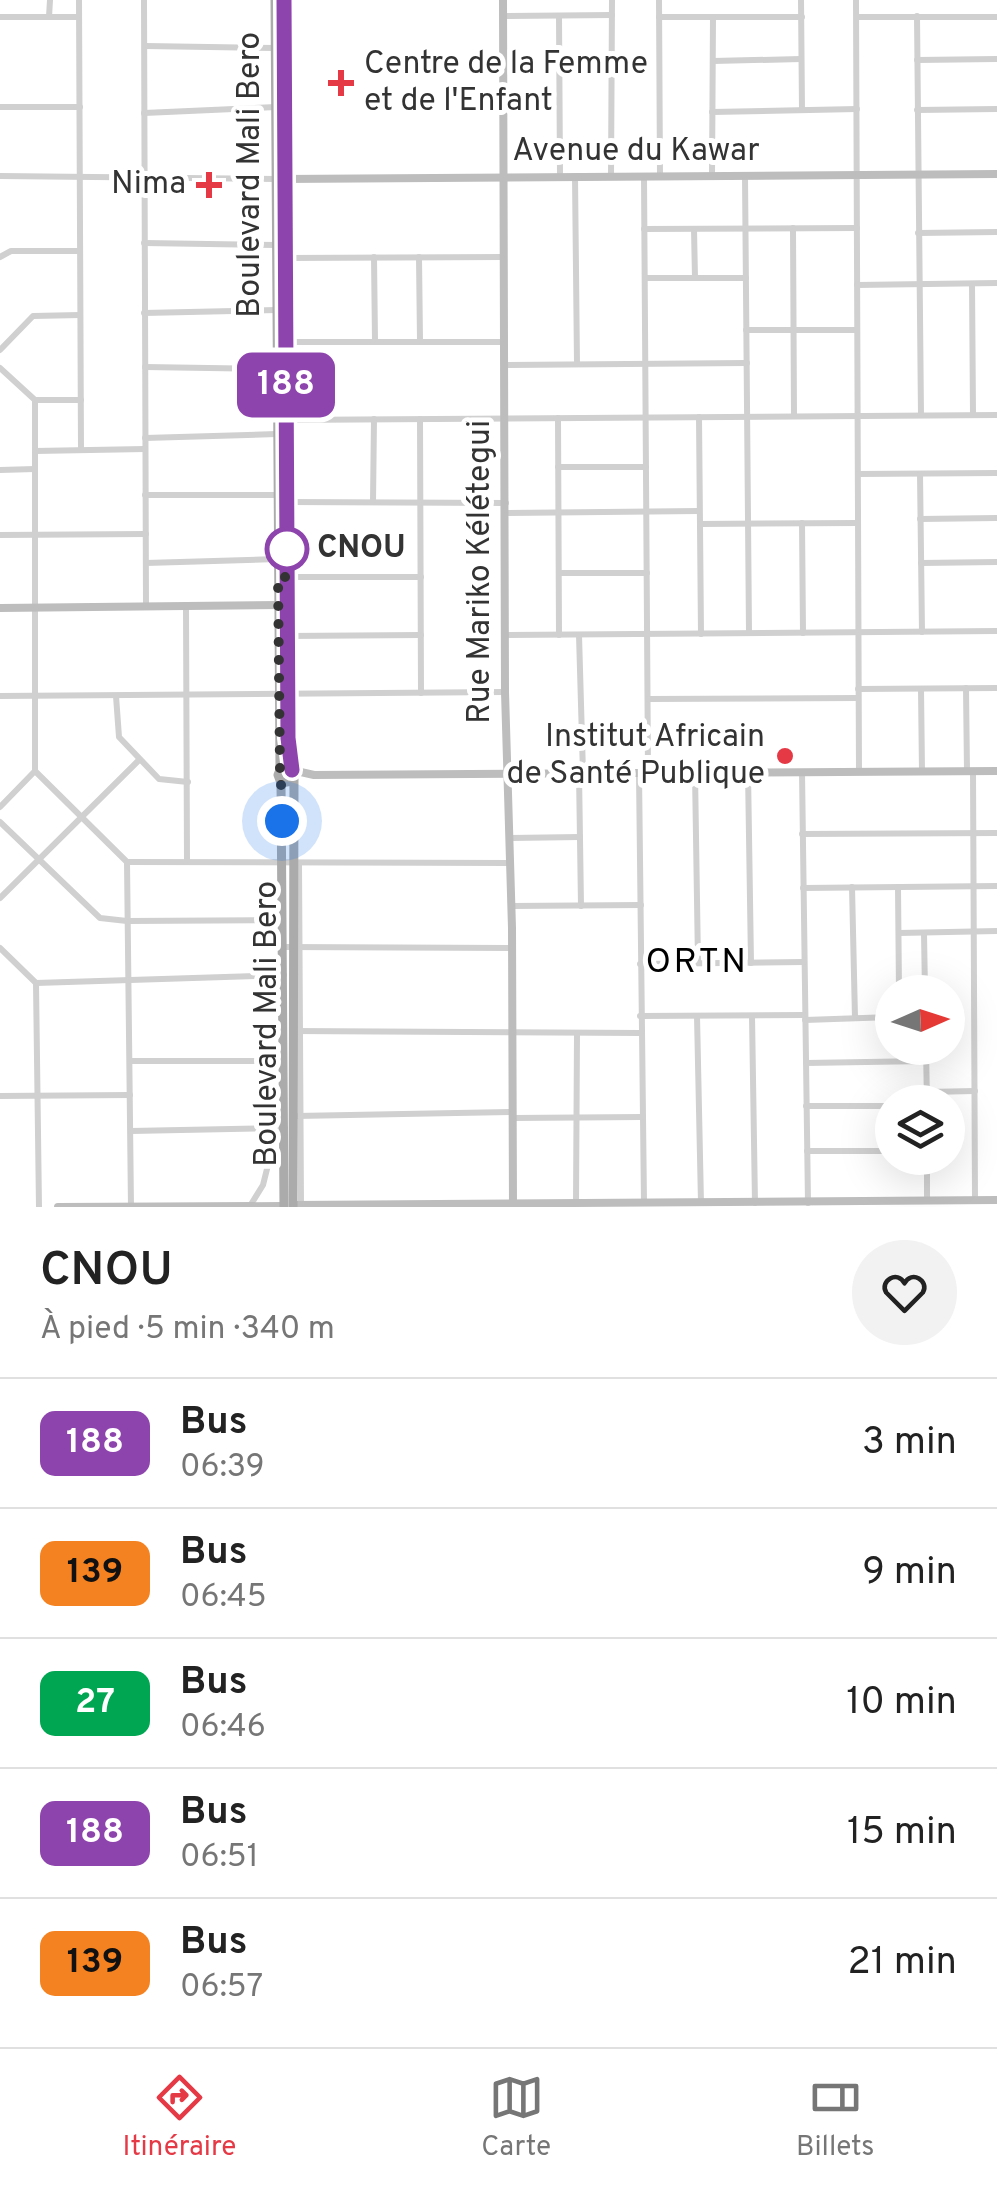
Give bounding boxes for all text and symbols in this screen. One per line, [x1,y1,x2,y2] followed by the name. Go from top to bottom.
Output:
[231,32,271,318] street label: Boulevard Mali Bero
[364,45,648,122] place label: Centre de la Femme et de l'Enfant
[328,70,354,96] marker: Centre de la Femme et de l'Enfant
[512,132,760,172] street label: Avenue du Kawar
[111,165,186,205] place label: Nima
[196,172,222,198] marker: Nima
[228,352,344,418] line badge: 188
[257,363,315,407] text: 188
[461,420,501,724] street label: Rue Mariko Kélétegui
[266,528,308,570] marker: CNOU
[317,529,406,569] place label: CNOU
[507,718,765,795] place label: Institut Africain de Santé Publique
[774,745,796,767] marker: Institut Africain de Santé Publique
[257,796,307,846] your location
[248,881,288,1167] street label: Boulevard Mali Bero
[645,941,749,985] district label: ORTN
[875,975,965,1065] north arrow
[875,975,965,1175] map controls
[875,1085,965,1175] button: layers
[852,1240,957,1345] button: heart
[40,1242,173,1302] text: CNOU
[40,1310,335,1350] text: À pied · 5 min · 340 m
[180,1399,247,1448] text: Bus
[862,1419,957,1468] text: 3 min
[66,1421,124,1465] text: 188
[180,1448,265,1488] text: 06:39
[180,1529,247,1578] text: Bus
[862,1549,957,1598] text: 9 min
[67,1551,123,1595] text: 139
[180,1578,267,1618] text: 06:45
[180,1659,247,1708] text: Bus
[846,1679,957,1728] text: 10 min
[75,1681,115,1725] text: 27
[180,1708,266,1748] text: 06:46
[180,1789,247,1838] text: Bus
[847,1809,957,1858] text: 15 min
[66,1811,124,1855] text: 188
[180,1838,259,1878] text: 06:51
[180,1919,247,1968] text: Bus
[847,1939,957,1988] text: 21 min
[67,1941,123,1985] text: 139
[180,1968,263,2008] text: 06:57
[122,2070,236,2166] tab: Itinéraire
[481,2070,551,2166] tab: Carte
[796,2070,875,2166] tab: Billets

